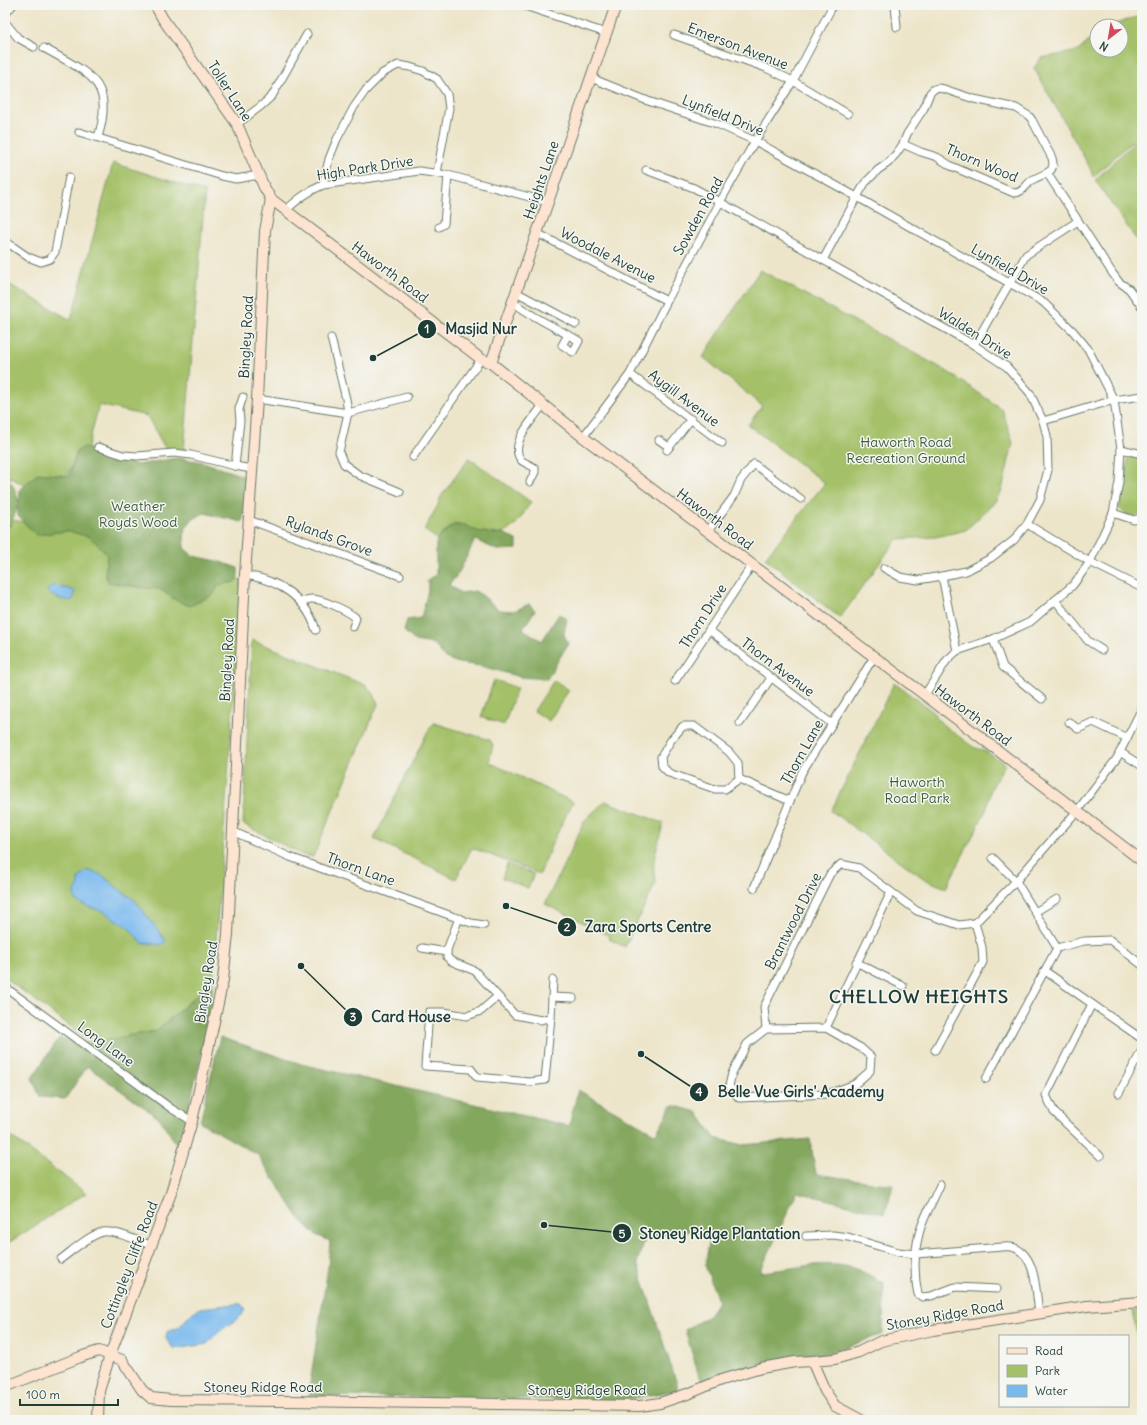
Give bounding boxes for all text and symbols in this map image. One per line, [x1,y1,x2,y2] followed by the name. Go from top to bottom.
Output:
[1089,18,1129,58] north arrow
[685,19,791,73] street label: Emerson Avenue
[1097,39,1111,55] text: N
[204,57,256,125] street label: Toller Lane
[680,90,766,140] street label: Lynfield Drive
[519,138,563,222] street label: Heights Lane
[943,140,1021,186] street label: Thorn Wood
[315,151,415,185] street label: High Park Drive
[669,174,727,258] street label: Sowden Road
[557,223,659,287] street label: Woodale Avenue
[348,237,432,307] street label: Haworth Road
[968,240,1052,298] street label: Lynfield Drive
[235,295,257,379] street label: Bingley Road
[935,303,1015,363] street label: Walden Drive
[417,315,525,342] callout: Masjid Nur
[445,319,518,338] text: Masjid Nur
[425,321,429,336] text: 1
[645,365,723,431] street label: Aygill Avenue
[846,433,966,467] park label: Haworth Road Recreation Ground
[673,484,757,554] street label: Haworth Road
[99,497,177,531] park label: Weather Royds Wood
[283,512,375,560] street label: Rylands Grove
[675,580,731,652] street label: Thorn Drive
[216,618,238,702] street label: Bingley Road
[738,634,818,700] street label: Thorn Avenue
[931,680,1015,750] street label: Haworth Road
[777,716,827,788] street label: Thorn Lane
[884,773,950,807] park label: Haworth Road Park
[324,848,398,890] street label: Thorn Lane
[761,869,825,973] street label: Brantwood Drive
[557,913,719,940] callout: Zara Sports Centre
[585,917,711,937] text: Zara Sports Centre
[564,919,571,934] text: 2
[191,940,221,1024] street label: Bingley Road
[829,985,1009,1008] district label: CHELLOW HEIGHTS
[343,1003,458,1030] callout: Card House
[371,1007,451,1026] text: Card House
[350,1009,357,1024] text: 3
[74,1017,138,1071] street label: Long Lane
[689,1079,892,1106] callout: Belle Vue Girls' Academy
[718,1082,884,1102] text: Belle Vue Girls' Academy
[696,1084,703,1099] text: 4
[96,1199,162,1331] street label: Cottingley Cliffe Road
[612,1220,809,1247] callout: Stoney Ridge Plantation
[640,1224,801,1244] text: Stoney Ridge Plantation
[619,1226,626,1241] text: 5
[885,1296,1005,1334] street label: Stoney Ridge Road
[999,1335,1129,1407] legend
[1035,1343,1063,1358] text: Road
[1035,1363,1060,1378] text: Park
[204,1378,322,1396] street label: Stoney Ridge Road
[20,1381,118,1407] scale bar
[528,1381,646,1399] street label: Stoney Ridge Road
[1035,1383,1068,1398] text: Water
[26,1387,60,1402] text: 100 m

